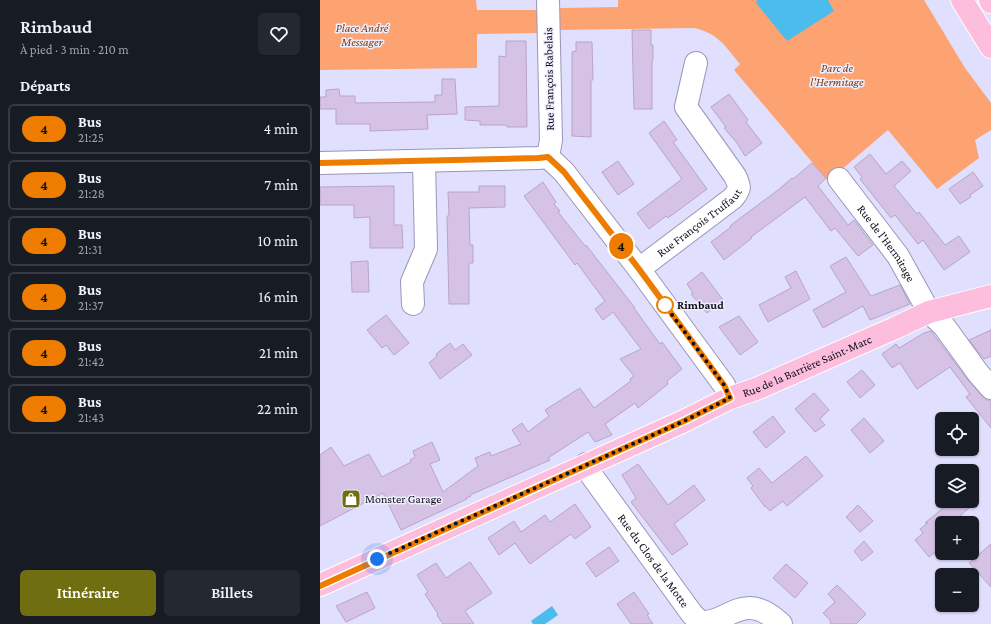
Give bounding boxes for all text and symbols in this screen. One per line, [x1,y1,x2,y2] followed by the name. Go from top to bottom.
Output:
[258,13,300,55] button: heart
[20,16,92,37] text: Rimbaud
[336,21,390,49] park label: Place André Messager
[541,27,557,131] street label: Rue François Rabelais
[20,42,129,57] text: À pied · 3 min · 210 m
[810,61,864,89] park label: Parc de l'Hermitage
[20,78,70,94] text: Départs
[78,114,101,130] text: Bus
[40,121,48,137] text: 4
[263,121,298,137] text: 4 min
[78,130,104,145] text: 21:25
[78,170,101,186] text: Bus
[40,177,48,193] text: 4
[264,177,298,193] text: 7 min
[654,185,745,260] street label: Rue François Truffaut
[78,186,105,201] text: 21:28
[854,202,918,284] street label: Rue de l'Hermitage
[78,226,101,242] text: Bus
[40,233,48,249] text: 4
[258,233,298,249] text: 10 min
[608,233,634,259] line badge: 4
[617,238,625,254] text: 4
[78,242,102,257] text: 21:31
[78,282,101,298] text: Bus
[40,289,48,305] text: 4
[259,289,298,305] text: 16 min
[656,296,674,314] marker: Rimbaud
[78,298,104,313] text: 21:37
[677,298,724,312] place label: Rimbaud
[741,332,874,400] street label: Rue de la Barrière Saint-Marc
[78,338,101,354] text: Bus
[40,345,48,361] text: 4
[259,345,298,361] text: 21 min
[78,354,104,369] text: 21:42
[78,394,101,410] text: Bus
[40,401,48,417] text: 4
[257,401,298,417] text: 22 min
[78,410,104,425] text: 21:43
[935,412,979,612] map controls
[935,412,979,456] button: locate
[935,464,979,508] button: layers
[340,488,362,510] shop icon: Monster Garage
[365,492,442,506] place label: Monster Garage
[615,511,692,610] street label: Rue du Clos de la Motte
[935,516,979,560] button: +
[367,549,387,569] your location
[935,568,979,612] button: −
[20,570,156,616] button: Itinéraire
[164,570,300,616] button: Billets

